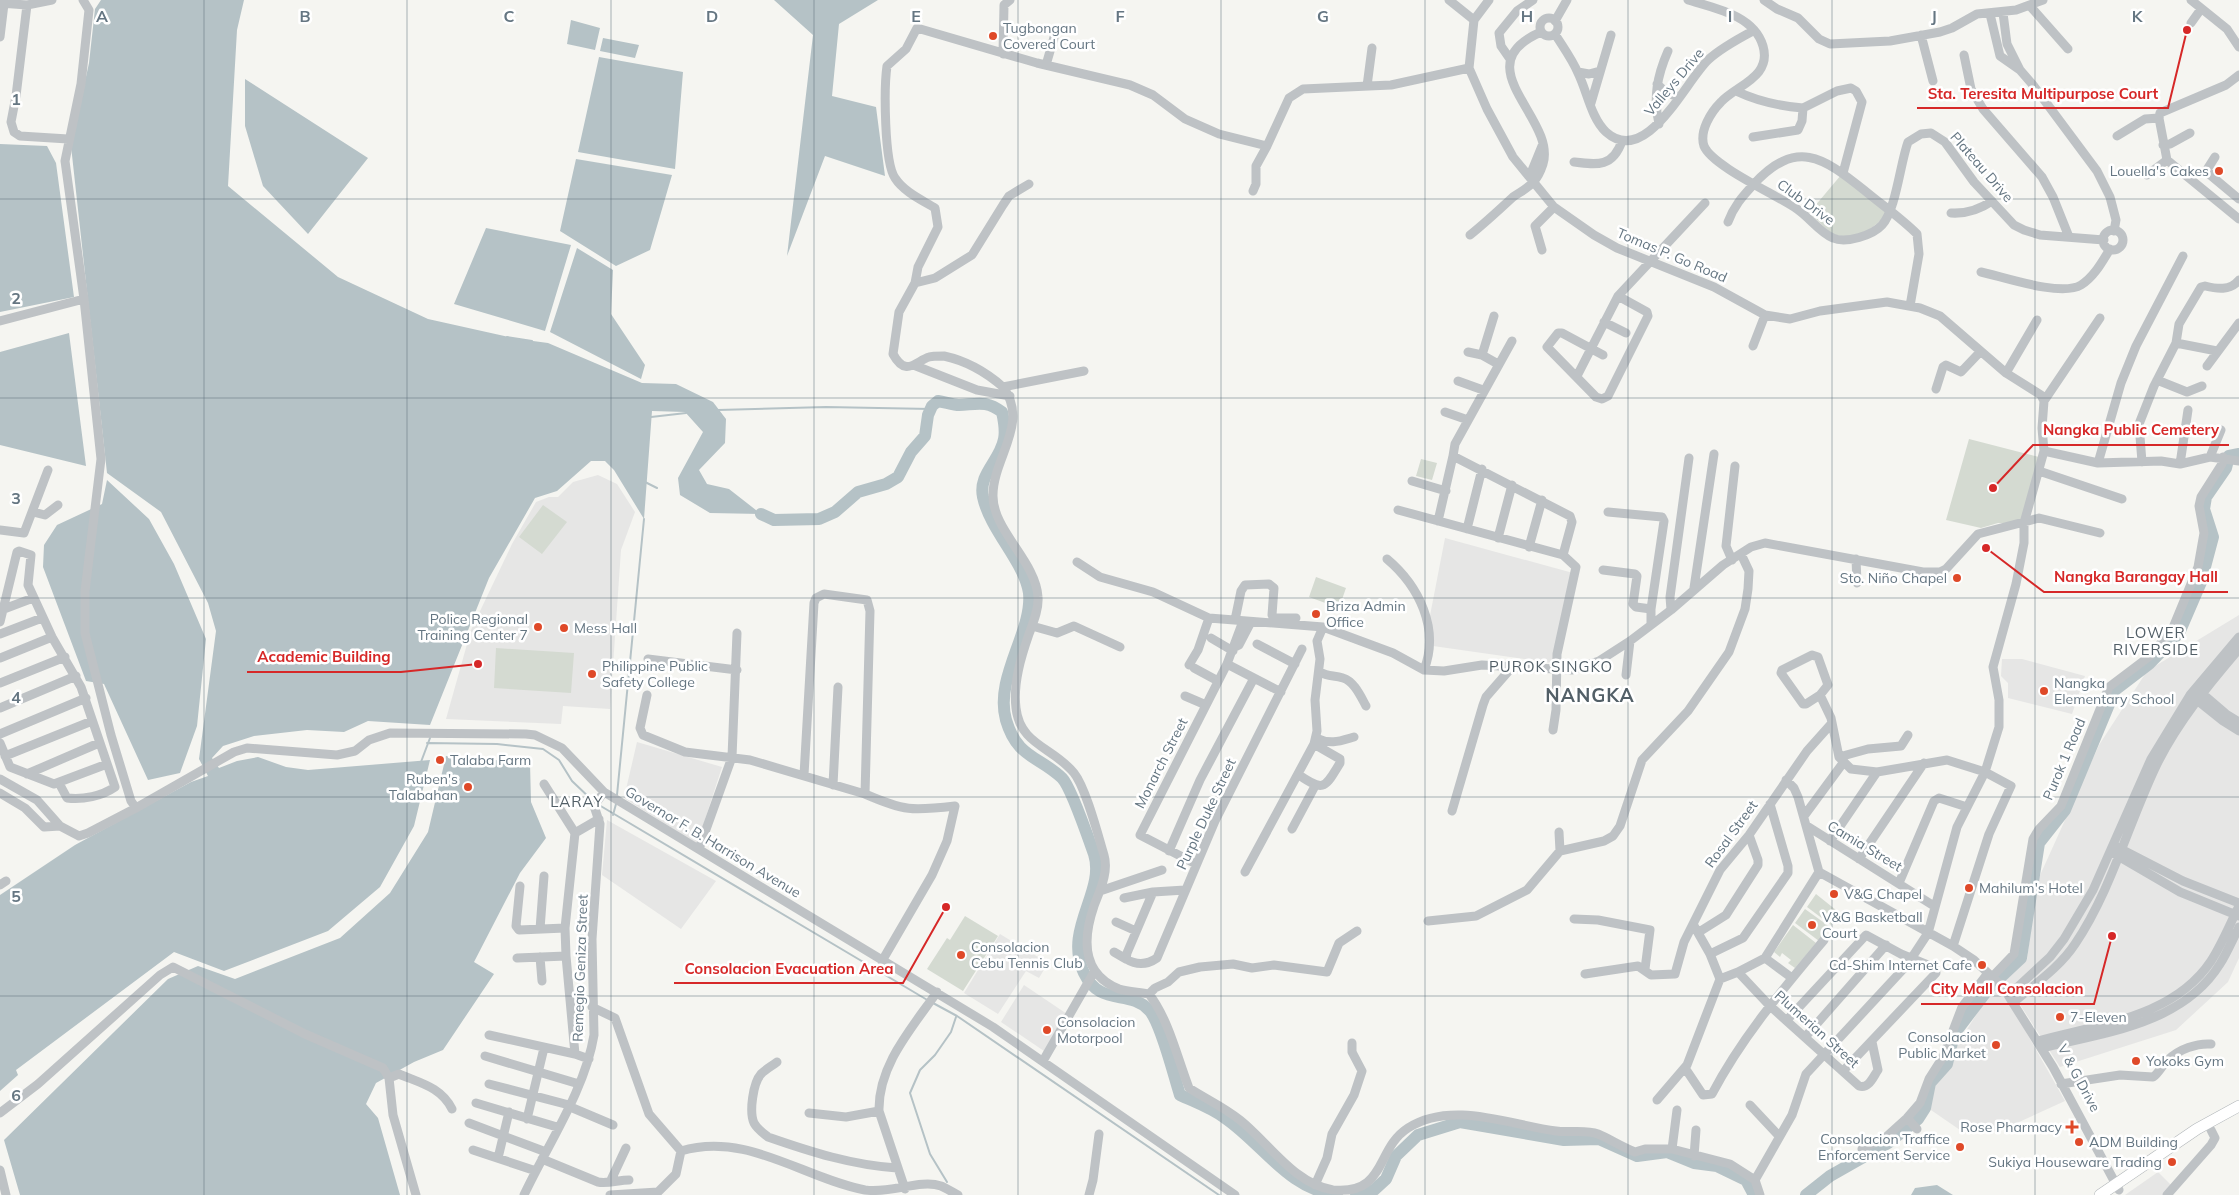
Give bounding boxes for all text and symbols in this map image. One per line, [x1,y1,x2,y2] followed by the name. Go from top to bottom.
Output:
[96,6,108,26] text: A
[299,6,311,26] text: B
[504,6,515,26] text: C
[706,6,718,26] text: D
[911,6,921,26] text: E
[1115,6,1125,26] text: F
[1317,6,1329,26] text: G
[1521,6,1533,26] text: H
[1728,6,1732,26] text: I
[1931,6,1937,26] text: J
[2132,6,2144,26] text: K
[1003,19,1095,53] place label: Tugbongan Covered Court
[987,30,999,42] marker: Tugbongan Covered Court
[1640,44,1708,120] street label: Valleys Drive
[1917,78,2168,108] callout: Sta. Teresita Multipurpose Court
[1928,84,2159,103] text: Sta. Teresita Multipurpose Court
[11,89,21,109] text: 1
[1947,128,2017,206] street label: Plateau Drive
[2110,162,2209,180] place label: Louella's Cakes
[2213,165,2225,177] marker: Louella's Cakes
[1774,175,1838,229] street label: Club Drive
[1614,224,1730,286] street label: Tomas P. Go Road
[11,288,21,308] text: 2
[2033,415,2229,445] callout: Nangka Public Cemetery
[2043,420,2220,439] text: Nangka Public Cemetery
[11,488,21,508] text: 3
[2044,562,2228,592] callout: Nangka Barangay Hall
[2054,567,2218,586] text: Nangka Barangay Hall
[1840,569,1947,587] place label: Sto. Niño Chapel
[1951,572,1963,584] marker: Sto. Niño Chapel
[1326,597,1406,631] place label: Briza Admin Office
[1310,608,1322,620] marker: Briza Admin Office
[418,610,528,644] place label: Police Regional Training Center 7
[574,619,637,637] place label: Mess Hall
[532,621,544,633] marker: Police Regional Training Center 7
[558,622,570,634] marker: Mess Hall
[2113,623,2199,659] district label: LOWER RIVERSIDE
[247,642,401,672] callout: Academic Building
[257,647,391,666] text: Academic Building
[602,657,708,691] place label: Philippine Public Safety College
[1489,657,1613,676] district label: PUROK SINGKO
[586,668,598,680] marker: Philippine Public Safety College
[2054,674,2174,708] place label: Nangka Elementary School
[1545,683,1635,707] district label: NANGKA
[2038,685,2050,697] marker: Nangka Elementary School
[11,687,21,707] text: 4
[1130,715,1192,811] street label: Monarch Street
[2039,715,2089,803] street label: Purok 1 Road
[450,751,531,769] place label: Talaba Farm
[434,754,446,766] marker: Talaba Farm
[1172,755,1240,873] street label: Purple Duke Street
[389,770,458,804] place label: Ruben's Talabahan
[462,781,474,793] marker: Ruben's Talabahan
[622,782,804,902] street label: Governor F. B. Harrison Avenue
[550,792,604,811] district label: LARAY
[1701,797,1761,871] street label: Rosal Street
[1824,817,1906,875] street label: Camia Street
[1979,879,2083,897] place label: Mahilum's Hotel
[1963,882,1975,894] marker: Mahilum's Hotel
[1844,885,1922,903] place label: V&G Chapel
[11,886,21,906] text: 5
[1828,888,1840,900] marker: V&G Chapel
[568,894,592,1042] street label: Remegio Geniza Street
[1822,908,1923,942] place label: V&G Basketball Court
[1806,919,1818,931] marker: V&G Basketball Court
[971,938,1083,972] place label: Consolacion Cebu Tennis Club
[955,949,967,961] marker: Consolacion Cebu Tennis Club
[674,953,903,983] callout: Consolacion Evacuation Area
[1829,956,1972,974] place label: Cd-Shim Internet Cafe
[685,959,893,978] text: Consolacion Evacuation Area
[1976,959,1988,971] marker: Cd-Shim Internet Cafe
[1921,974,2094,1004] callout: City Mall Consolacion
[1930,979,2084,998] text: City Mall Consolacion
[1771,986,1863,1072] street label: Plumerian Street
[2070,1008,2127,1026] place label: 7-Eleven
[2054,1011,2066,1023] marker: 7-Eleven
[1057,1013,1135,1047] place label: Consolacion Motorpool
[1041,1024,1053,1036] marker: Consolacion Motorpool
[1898,1028,1986,1062] place label: Consolacion Public Market
[1990,1039,2002,1051] marker: Consolacion Public Market
[2054,1041,2104,1115] street label: V & G Drive
[2145,1052,2224,1070] place label: Yokoks Gym
[2130,1055,2142,1067] marker: Yokoks Gym
[11,1085,21,1105] text: 6
[1960,1118,2063,1136] place label: Rose Pharmacy
[2066,1121,2078,1133] marker: Rose Pharmacy
[1818,1130,1950,1164] place label: Consolacion Traffice Enforcement Service
[2089,1133,2178,1151] place label: ADM Building
[2073,1136,2085,1148] marker: ADM Building
[1954,1141,1966,1153] marker: Consolacion Traffice Enforcement Service
[1988,1153,2162,1171] place label: Sukiya Houseware Trading
[2166,1156,2178,1168] marker: Sukiya Houseware Trading

